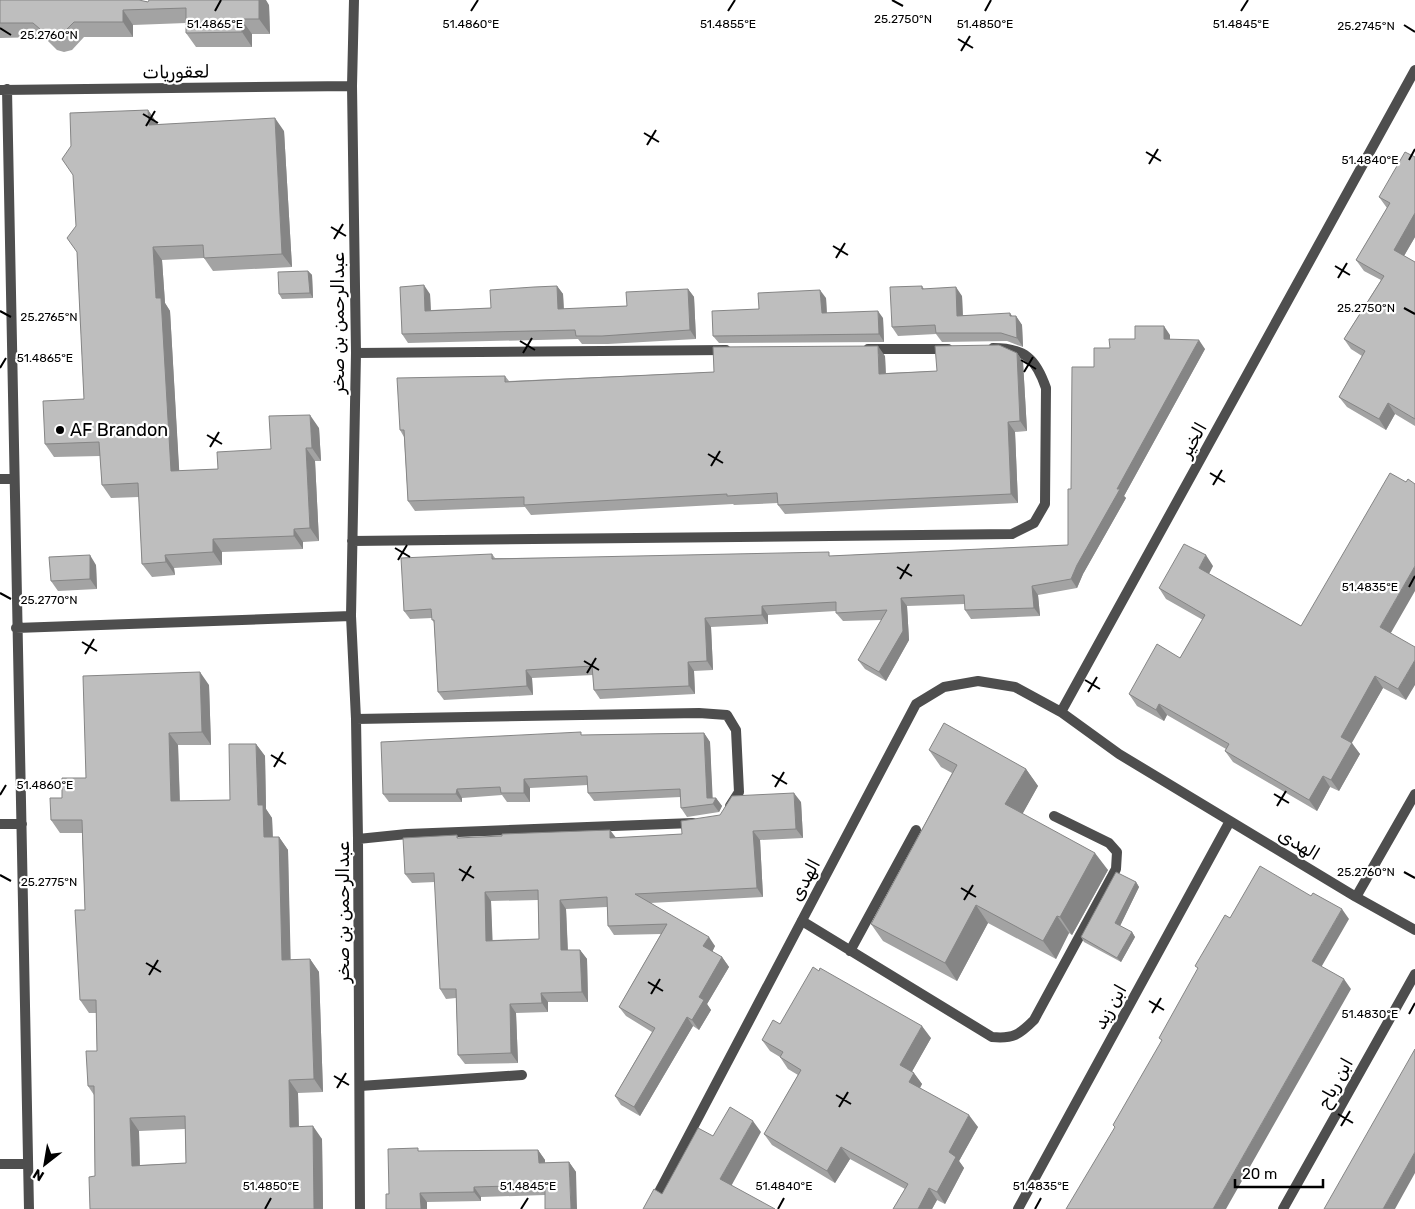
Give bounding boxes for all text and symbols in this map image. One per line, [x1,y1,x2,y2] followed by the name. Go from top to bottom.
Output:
[874,12,932,26] text: 25.2750°N
[187,17,243,31] text: 51.4865°E
[443,17,499,31] text: 51.4860°E
[700,17,756,31] text: 51.4855°E
[957,17,1013,31] text: 51.4850°E
[1213,17,1269,31] text: 51.4845°E
[1337,19,1395,33] text: 25.2745°N
[20,28,78,42] text: 25.2760°N
[142,60,210,84] street label: لعقوريات
[1341,153,1399,167] text: 51.4840°E
[327,252,349,395] street label: عبدالرحمن بن صخر
[1337,301,1395,315] text: 25.2750°N
[20,310,78,324] text: 25.2765°N
[17,351,73,365] text: 51.4865°E
[70,419,168,441] place label: AF Brandon
[1174,419,1212,462] street label: الخير
[54,424,66,436] marker: AF Brandon
[1342,580,1398,594] text: 51.4835°E
[20,593,78,607] text: 25.2770°N
[17,778,73,792] text: 51.4860°E
[1274,823,1324,865] street label: الهدى
[332,841,354,984] street label: عبدالرحمن بن صخر
[785,855,825,905] street label: الهدى
[1337,865,1395,879] text: 25.2760°N
[21,875,77,889] text: 25.2775°N
[1089,980,1131,1034] street label: ابن زيد
[1342,1007,1398,1021] text: 51.4830°E
[1312,1054,1359,1113] street label: ابن رباح
[20,1139,70,1189] north arrow
[1235,1156,1322,1188] scale bar
[30,1165,47,1185] text: N
[1242,1165,1277,1183] text: 20 m
[243,1179,299,1193] text: 51.4850°E
[500,1179,556,1193] text: 51.4845°E
[755,1179,813,1193] text: 51.4840°E
[1013,1179,1069,1193] text: 51.4835°E

